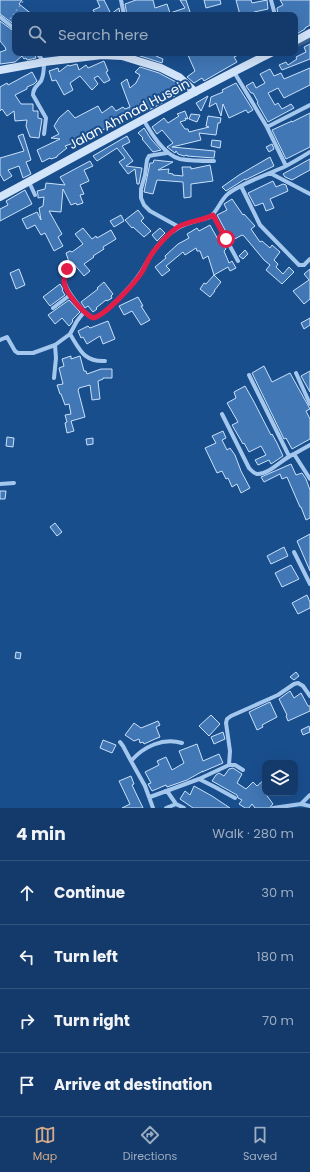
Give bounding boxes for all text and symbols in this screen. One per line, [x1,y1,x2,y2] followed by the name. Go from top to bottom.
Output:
[12,12,298,56] search box
[26,23,48,45] icon: search
[58,24,148,45] text: Search here
[65,74,193,154] street label: Jalan Ahmad Husein
[217,230,235,248] route start
[58,260,76,278] route end
[262,760,298,796] map controls
[262,760,298,796] button: layers
[16,822,66,846] text: 4 min
[212,824,294,843] text: Walk · 280 m
[16,882,38,904] icon: ahead
[54,882,125,903] text: Continue
[261,883,294,902] text: 30 m
[16,946,38,968] icon: left
[54,946,118,967] text: Turn left
[257,947,294,966] text: 180 m
[16,1010,38,1032] icon: right
[54,1010,130,1031] text: Turn right
[262,1011,294,1030] text: 70 m
[16,1074,38,1096] icon: arrive
[54,1074,212,1095] text: Arrive at destination
[33,1124,57,1165] tab: Map
[123,1124,177,1165] tab: Directions
[243,1124,277,1165] tab: Saved

